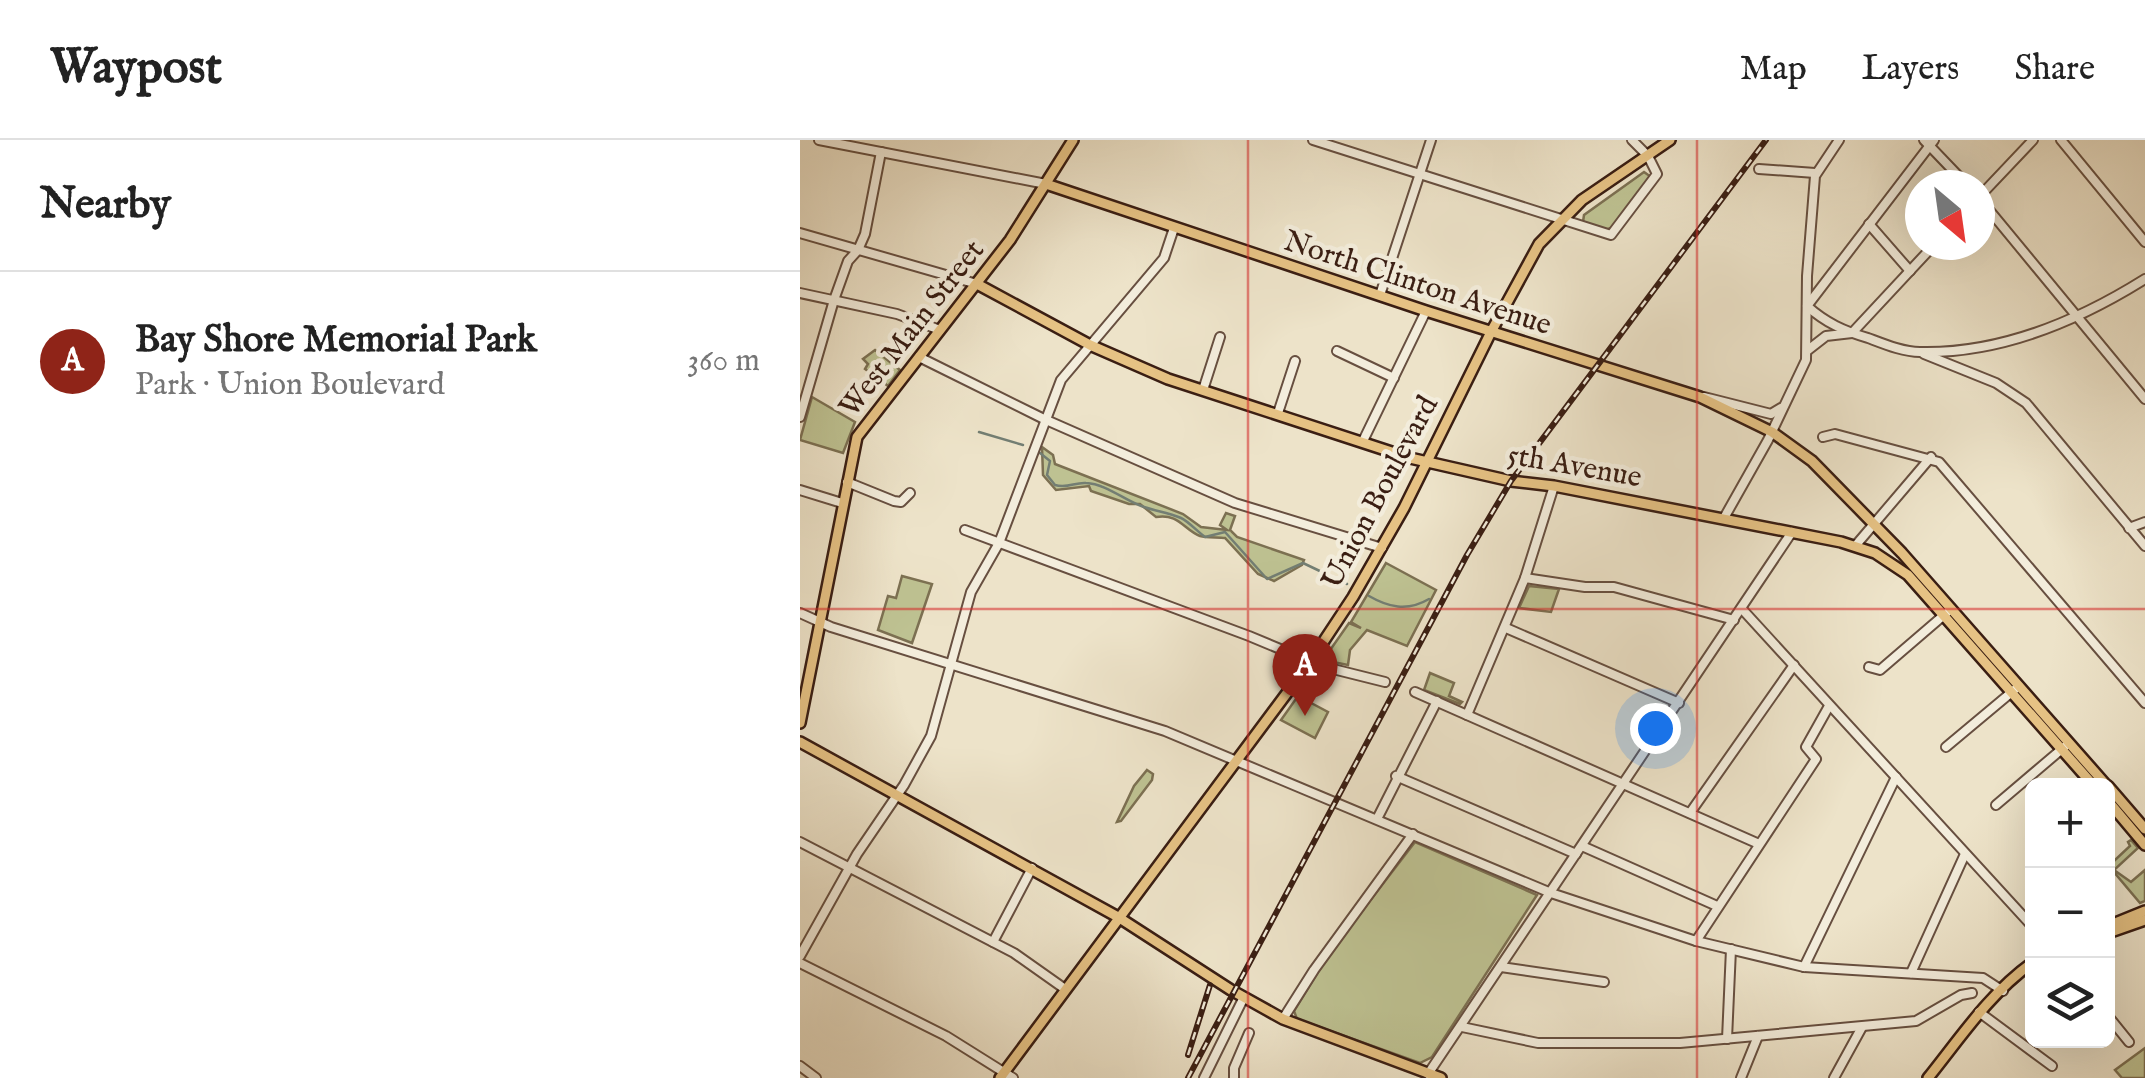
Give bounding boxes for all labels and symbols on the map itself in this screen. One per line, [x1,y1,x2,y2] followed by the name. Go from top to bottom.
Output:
[1905,170,1995,260] north arrow
[1279,223,1556,345] street label: North Clinton Avenue
[832,233,994,425] street label: West Main Street
[1314,389,1448,596] street label: Union Boulevard
[1505,437,1645,497] street label: 5th Avenue
[1272,634,1338,716] pin: A
[1630,703,1681,754] your location

